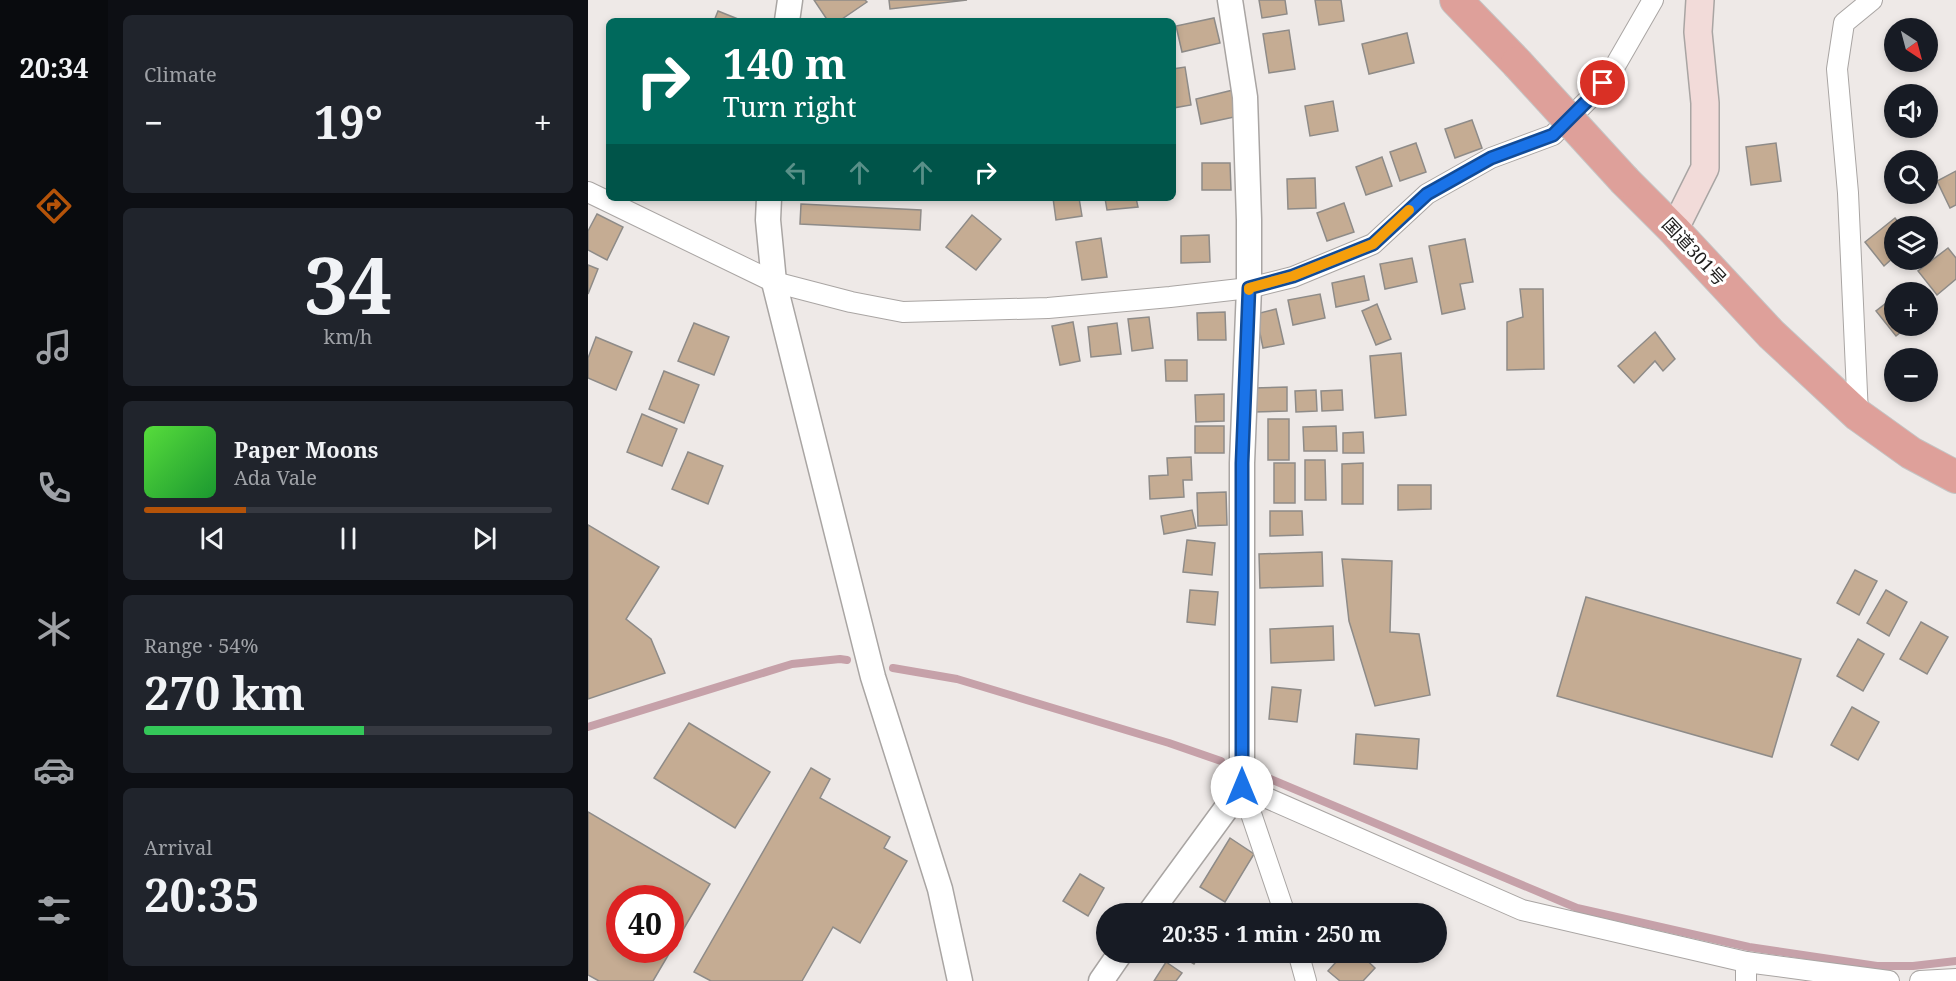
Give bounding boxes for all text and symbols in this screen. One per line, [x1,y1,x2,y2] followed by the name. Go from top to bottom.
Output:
[1884,18,1938,72] north arrow
[1884,18,1938,402] map controls
[723,34,847,91] text: 140 m
[624,42,702,120] icon: right
[19,49,89,86] text: 20:34
[1577,57,1628,108] pin
[144,61,217,88] text: Climate
[1586,66,1619,99] icon: arrive
[1884,84,1938,138] button: sound
[723,88,856,125] text: Turn right
[314,91,383,152] text: 19°
[144,100,163,145] text: −
[534,100,552,145] text: +
[1884,150,1938,204] button: search
[780,156,813,189] icon: left
[843,156,876,189] icon: ahead
[906,156,939,189] icon: ahead
[969,156,1002,189] icon: right
[33,185,75,227] icon: directions
[1657,212,1732,290] street label: 国道301号
[1884,216,1938,270] button: layers
[304,231,392,337] text: 34
[1884,282,1938,336] button: +
[323,323,373,350] text: km/h
[33,326,75,368] icon: music
[1884,348,1938,402] button: −
[234,434,378,464] text: Paper Moons
[234,464,317,491] text: Ada Vale
[33,467,75,509] icon: phone
[196,522,229,555] icon: previous
[332,522,365,555] icon: pause
[468,522,501,555] icon: next
[33,608,75,650] icon: climate
[144,632,258,659] text: Range · 54%
[144,662,305,723] text: 270 km
[33,749,75,791] icon: car
[1210,755,1274,819] position arrow
[144,834,212,861] text: Arrival
[144,864,259,925] text: 20:35
[606,885,684,963] speed limit sign: 40
[33,889,75,931] icon: filters
[1162,918,1381,948] text: 20:35 · 1 min · 250 m

